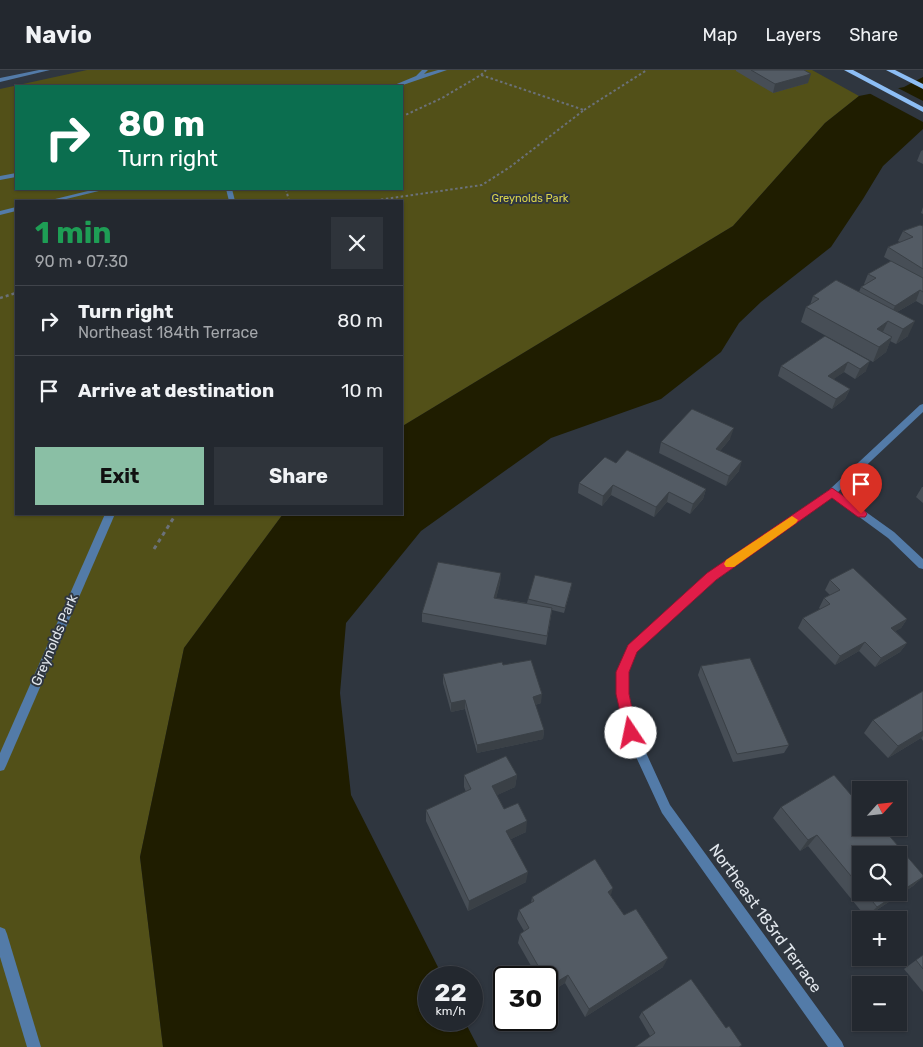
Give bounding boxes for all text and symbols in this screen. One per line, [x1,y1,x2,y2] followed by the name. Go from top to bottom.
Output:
[25,21,92,49] text: Navio
[703,24,738,46] text: Map
[766,24,821,46] text: Layers
[849,24,898,46] text: Share
[118,103,205,145] text: 80 m
[35,105,100,170] icon: right
[118,145,218,172] text: Turn right
[492,192,569,205] park label: Greynolds Park
[35,215,112,251] text: 1 min
[331,217,383,269] button: close
[35,252,128,271] text: 90 m · 07:30
[78,300,173,323] text: Turn right
[35,307,63,335] icon: right
[337,309,383,332] text: 80 m
[78,323,258,342] text: Northeast 184th Terrace
[35,377,63,405] icon: arrive
[78,379,274,402] text: Arrive at destination
[341,379,383,402] text: 10 m
[35,447,204,505] button: Exit
[214,447,383,505] button: Share
[840,463,882,514] pin
[847,470,875,498] icon: arrive
[27,591,82,689] street label: Greynolds Park
[604,706,656,758] position arrow
[852,781,908,836] north arrow
[852,781,907,1031] map controls
[705,840,826,996] street label: Northeast 183rd Terrace
[852,846,907,901] button: search
[852,911,907,966] button: +
[493,966,558,1031] speed limit sign: 30
[852,976,907,1031] button: −
[434,978,467,1007] text: 22
[436,1004,465,1018] text: km/h

